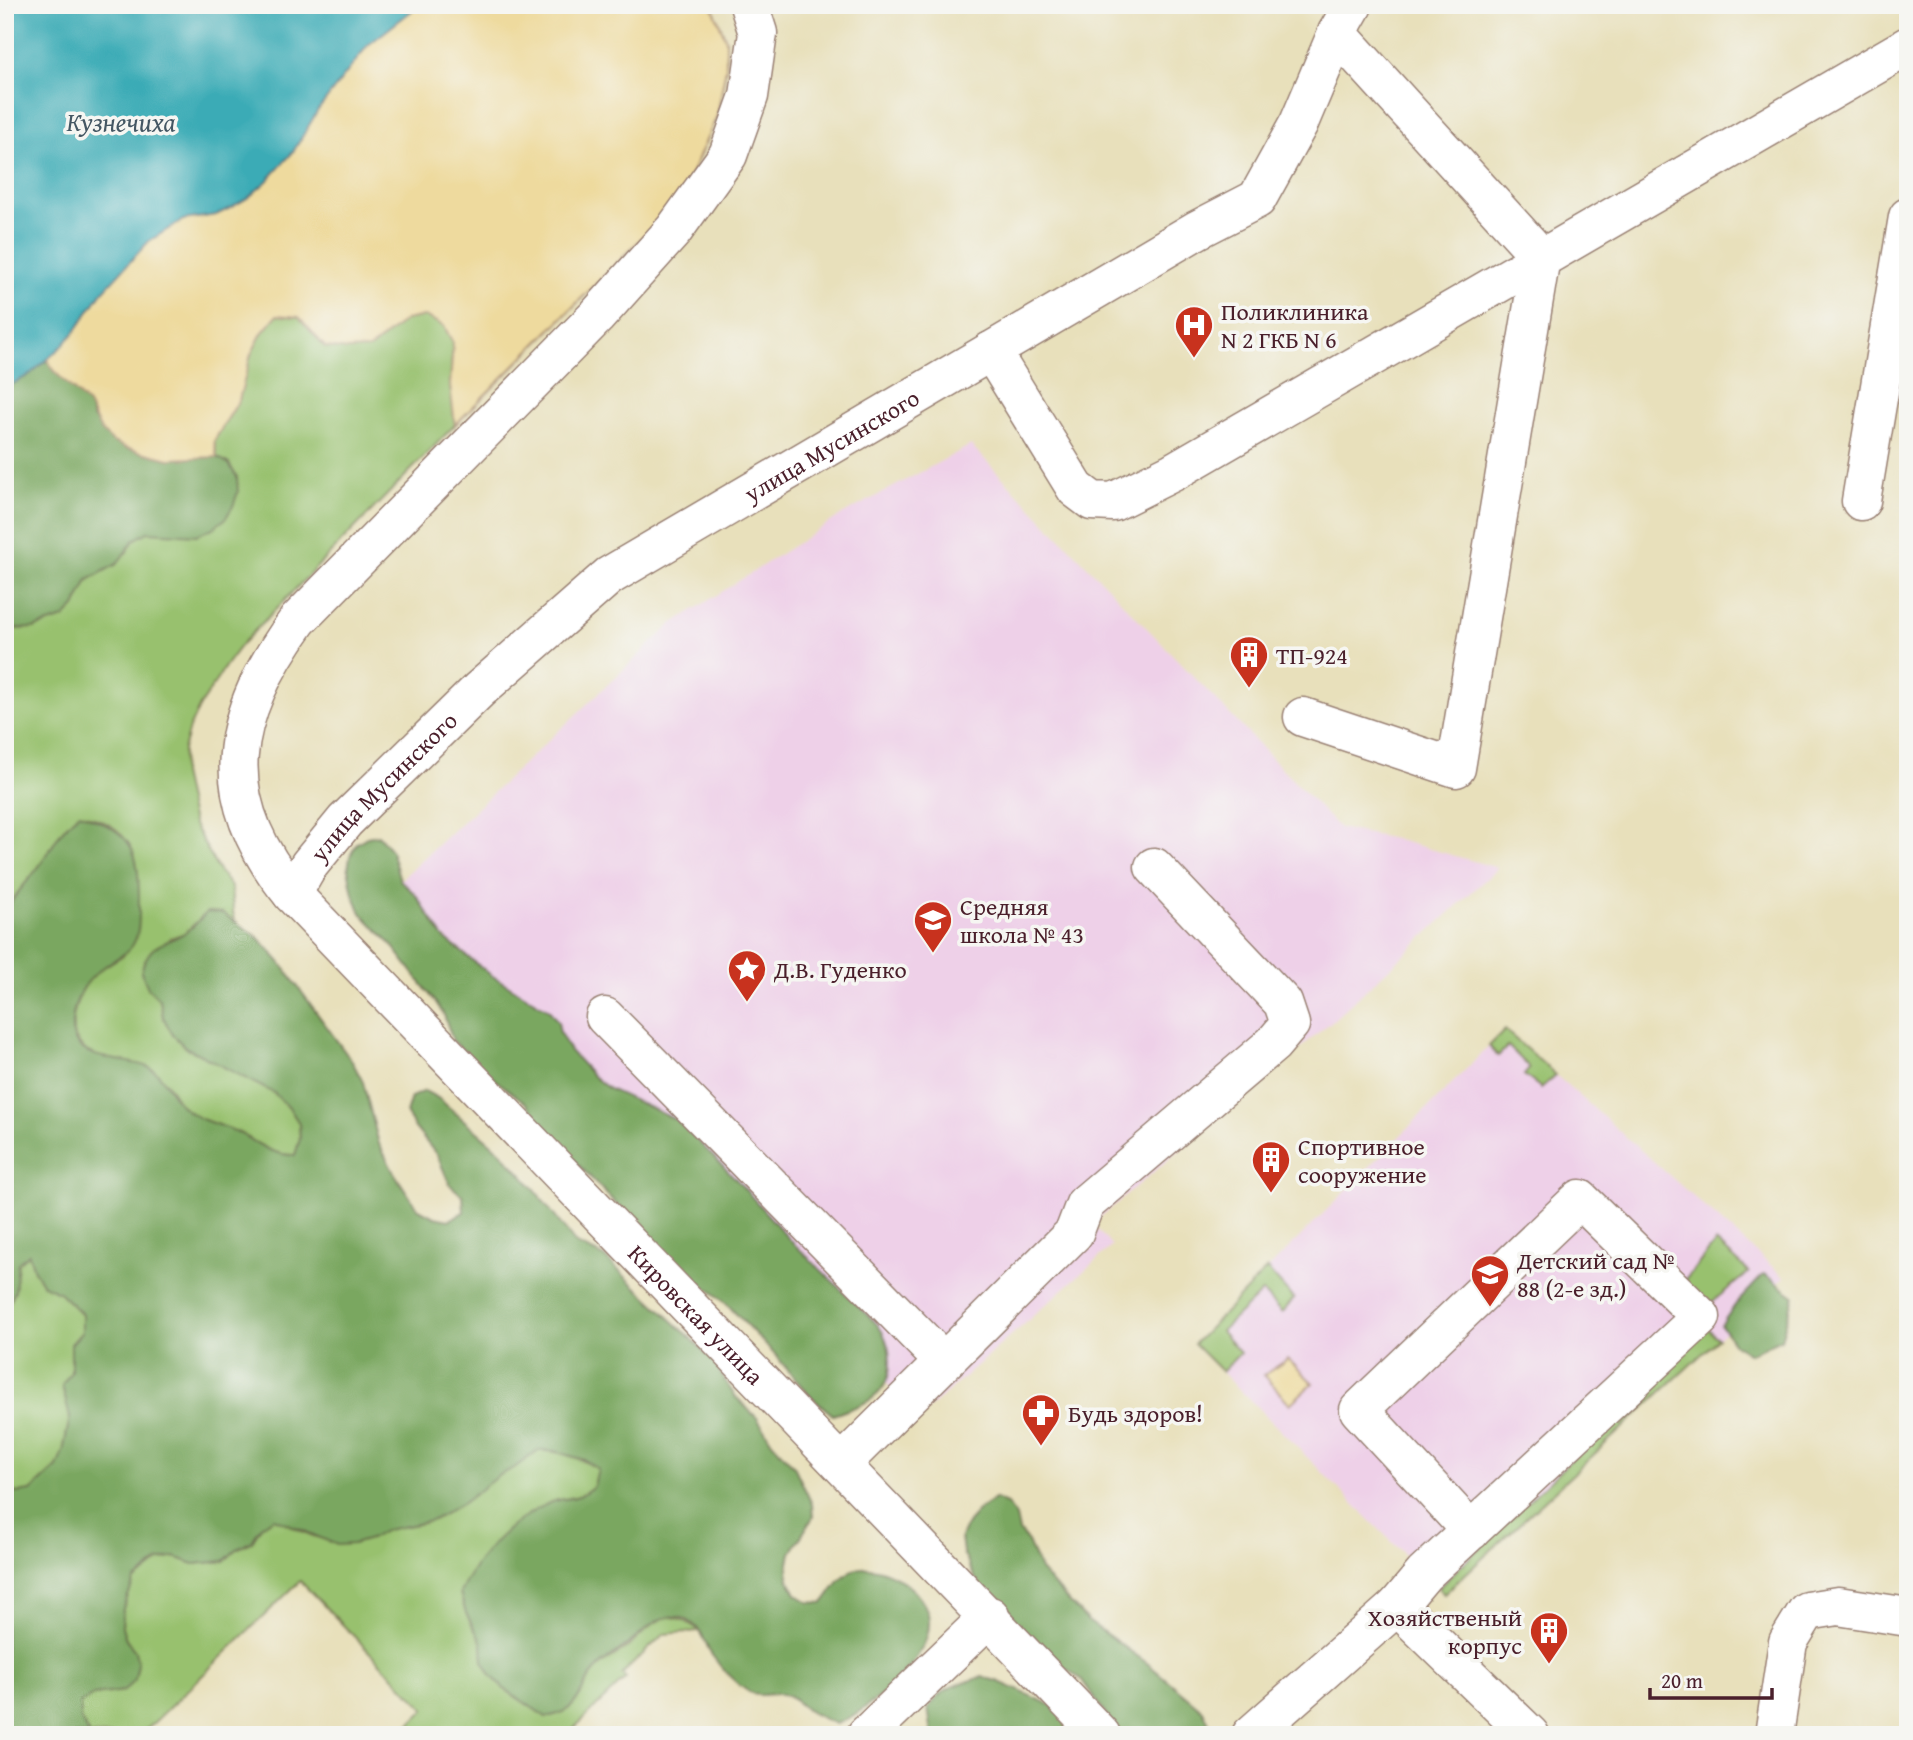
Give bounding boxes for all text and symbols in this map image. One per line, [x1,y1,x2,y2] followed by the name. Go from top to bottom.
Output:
[66,102,176,141] water label: Кузнечиха
[1221,294,1369,357] place label: Поликлиника N 2 ГКБ N 6
[1173,304,1215,359] hospital icon: Поликлиника N 2 ГКБ N 6
[737,380,926,511] street label: улица Мусинского
[1228,634,1270,689] building icon: ТП-924
[1276,638,1348,673] place label: ТП-924
[301,703,465,870] street label: улица Мусинского
[960,889,1084,952] place label: Средняя школа № 43
[912,899,954,954] school or university icon: Средняя школа № 43
[726,948,768,1003] place icon: Д.В. Гуденко
[773,952,907,987] place label: Д.В. Гуденко
[1298,1129,1427,1192] place label: Спортивное сооружение
[1250,1139,1292,1194] building icon: Спортивное сооружение
[620,1236,773,1393] street label: Кировская улица
[1516,1243,1675,1306] place label: Детский сад № 88 (2-е зд.)
[1469,1253,1511,1308] school or university icon: Детский сад № 88 (2-е зд.)
[1020,1392,1062,1447] pharmacy icon: Будь здоров!
[1068,1396,1203,1431] place label: Будь здоров!
[1368,1600,1522,1663] place label: Хозяйственый корпус
[1528,1610,1570,1665] building icon: Хозяйственый корпус
[1650,1656,1773,1700] scale bar
[1661,1665,1703,1696] text: 20 m

